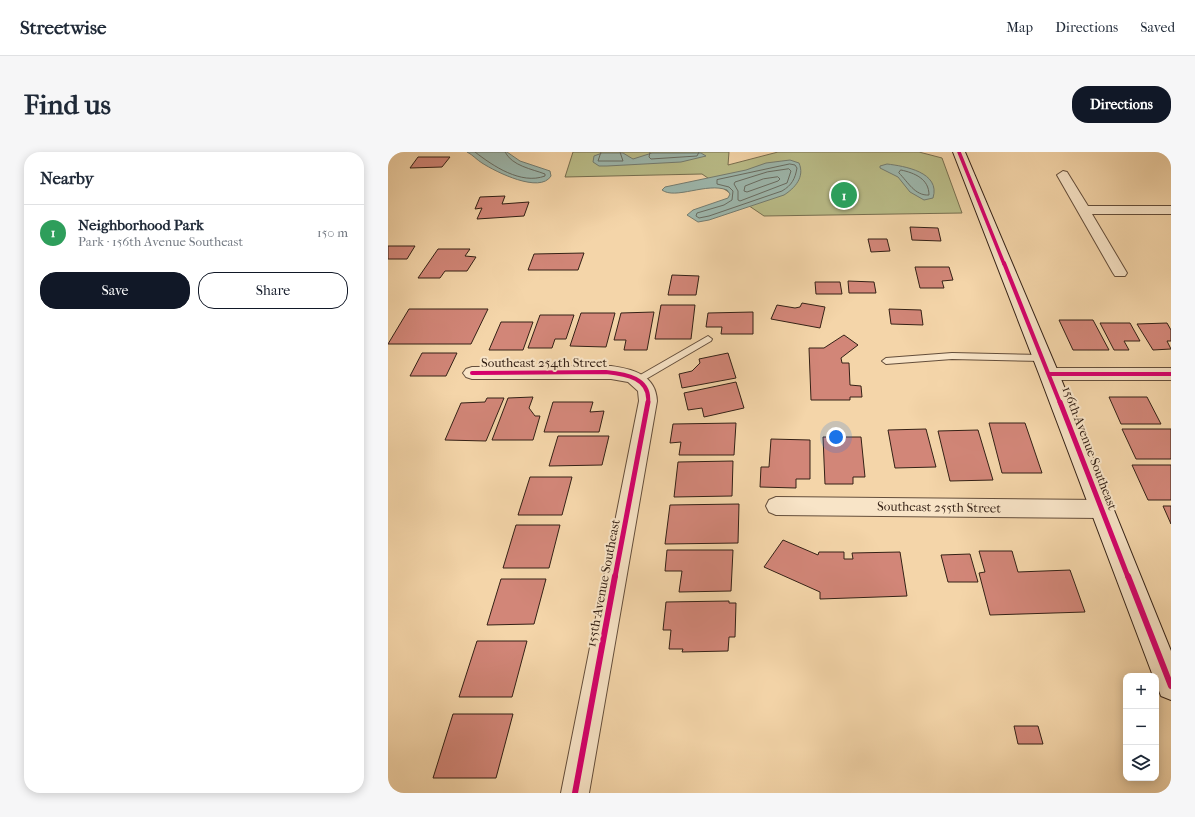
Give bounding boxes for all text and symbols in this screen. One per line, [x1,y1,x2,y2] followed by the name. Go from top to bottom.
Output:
[20,17,106,39] text: Streetwise
[1006,19,1033,36] text: Map
[1055,19,1118,36] text: Directions
[1140,19,1175,36] text: Saved
[1072,86,1171,123] button: Directions
[24,88,111,121] text: Find us
[40,168,94,188] text: Nearby
[831,180,857,210] pin: 1
[78,216,204,234] text: Neighborhood Park
[51,225,55,240] text: 1
[317,225,348,240] text: 150 m
[78,234,243,249] text: Park · 156th Avenue Southeast
[40,272,190,309] button: Save
[198,272,348,309] button: Share
[481,355,607,370] street label: Southeast 254th Street
[1060,384,1121,512] street label: 156th Avenue Southeast
[826,427,846,447] your location
[877,498,1001,516] street label: Southeast 255th Street
[583,518,623,648] street label: 155th Avenue Southeast
[1123,673,1159,781] map controls
[1123,673,1159,709] button: +
[1123,709,1159,745] button: −
[1123,745,1159,781] button: layers

